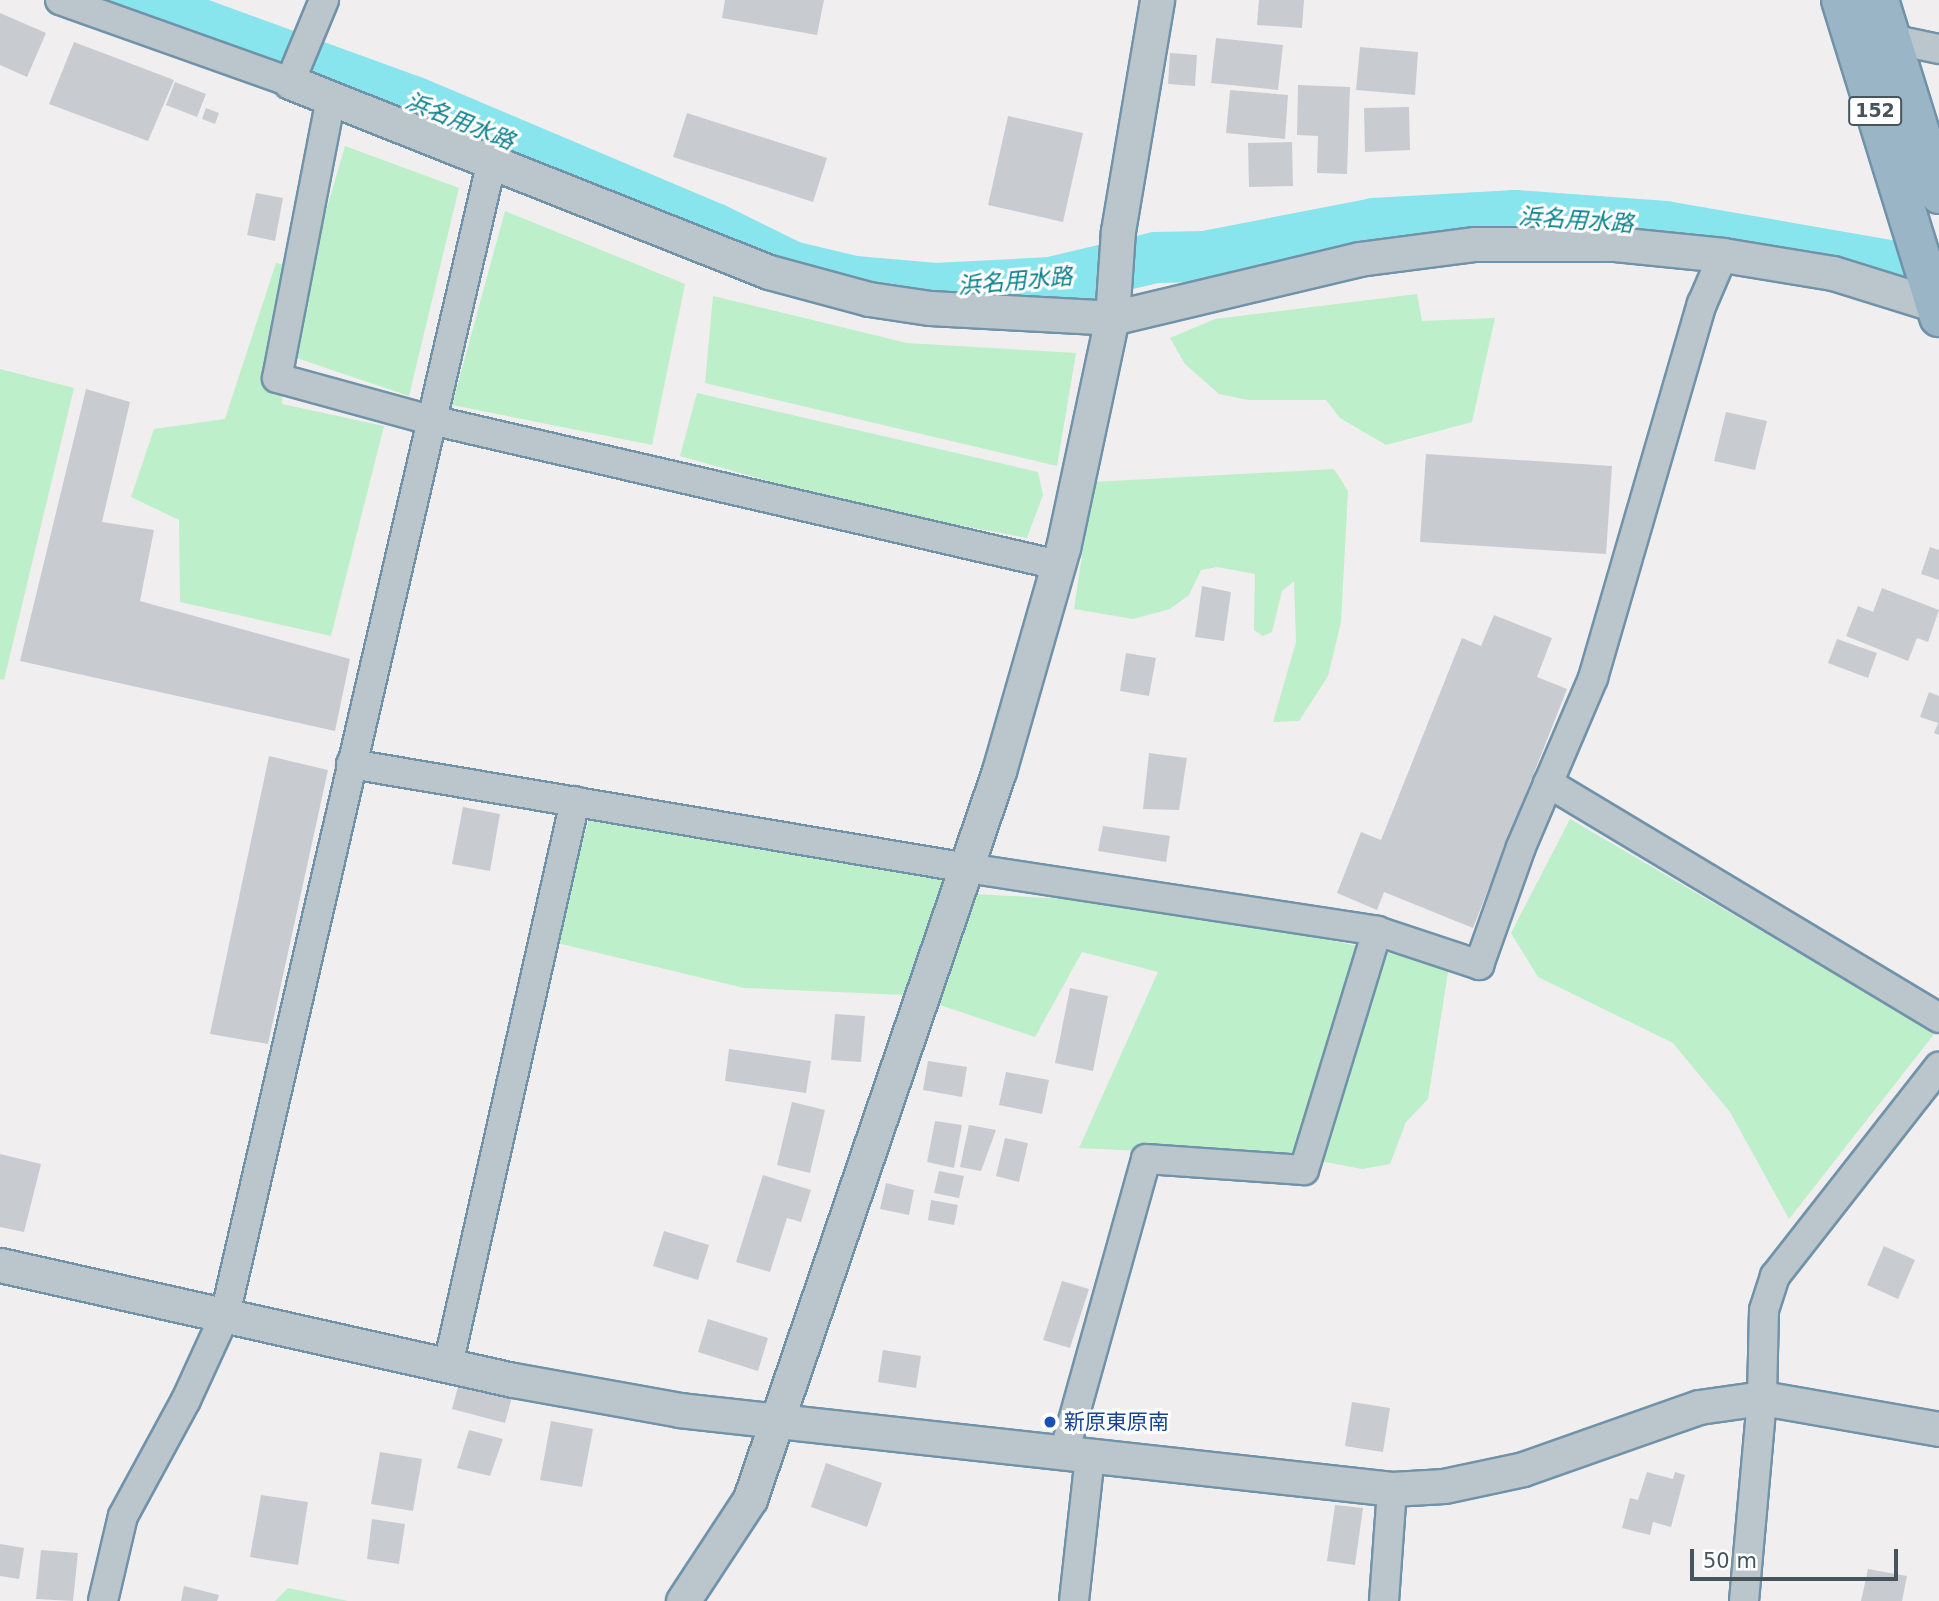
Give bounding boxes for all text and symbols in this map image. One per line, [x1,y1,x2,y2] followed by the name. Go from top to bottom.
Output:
[402,87,518,155] water label: 浜名用水路
[1847,96,1903,127] road number: 152
[1518,202,1634,238] water label: 浜名用水路
[957,262,1073,300] water label: 浜名用水路
[1064,1409,1169,1435] place label: 新原東原南
[1042,1414,1058,1430] marker: 新原東原南
[1694,1534,1902,1578] scale bar
[1703,1549,1757,1573] text: 50 m

